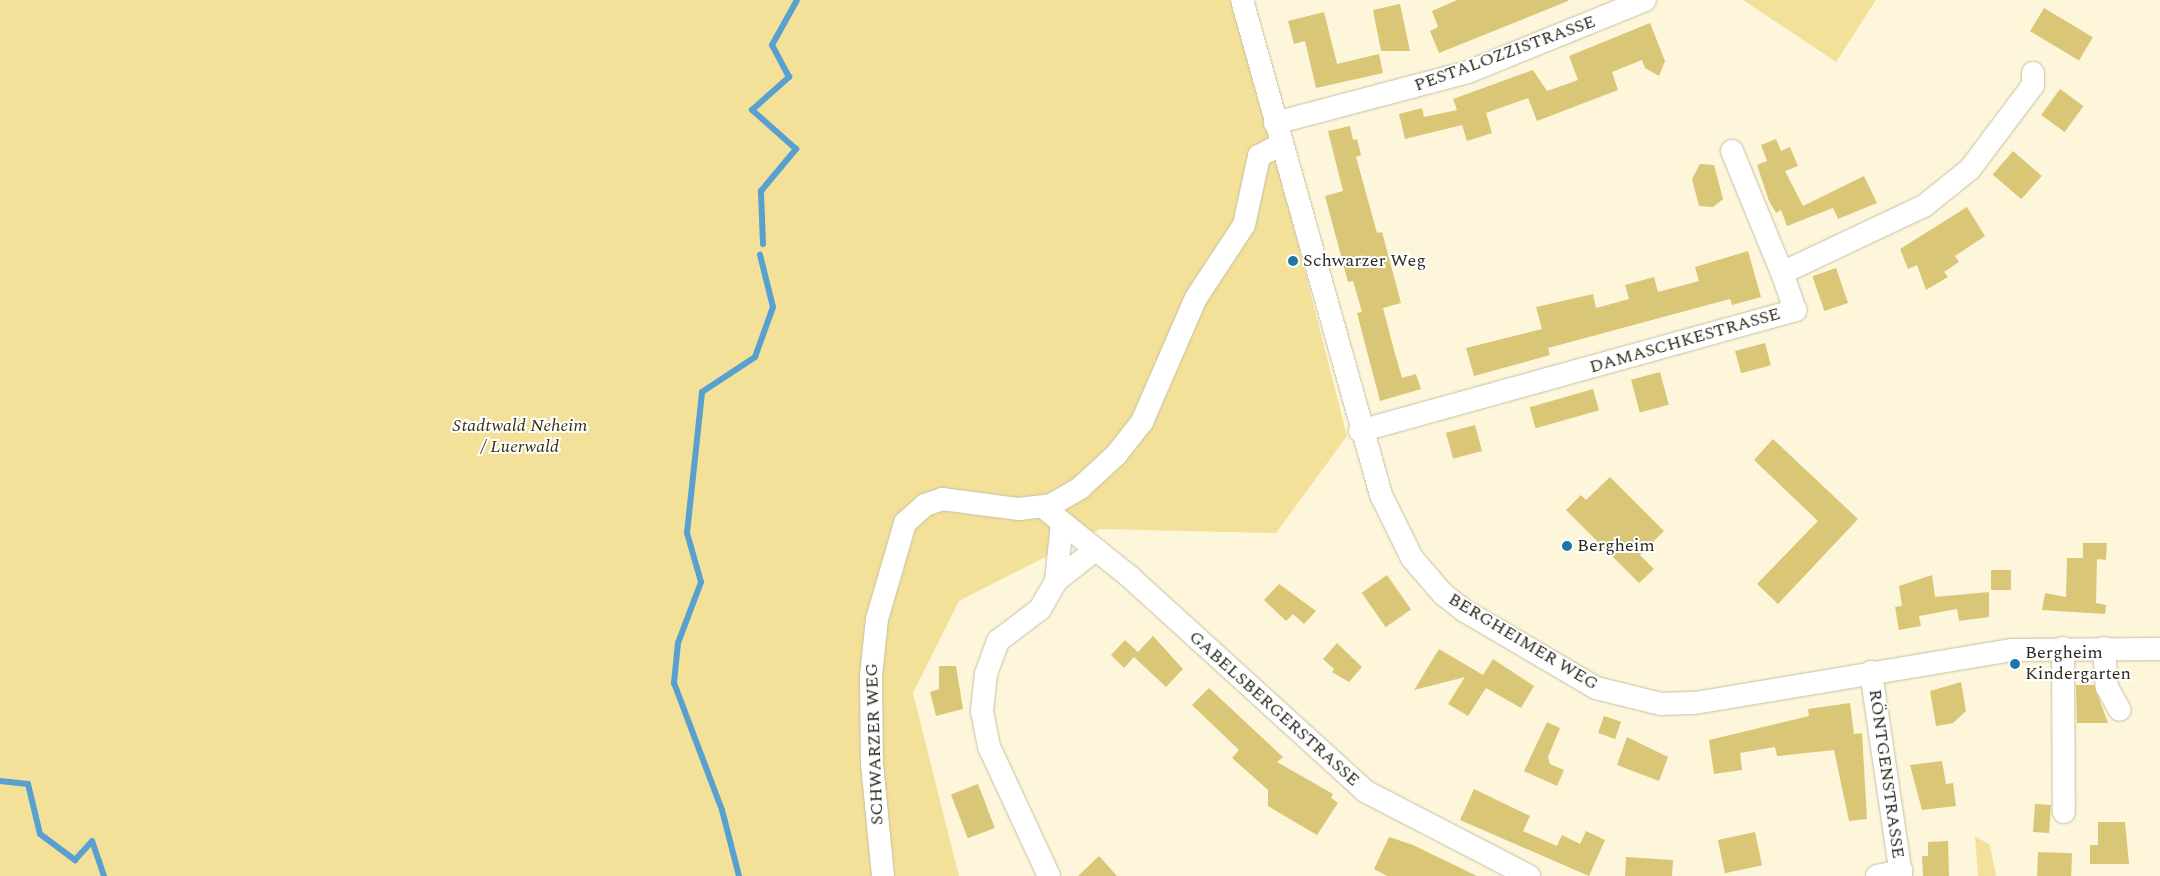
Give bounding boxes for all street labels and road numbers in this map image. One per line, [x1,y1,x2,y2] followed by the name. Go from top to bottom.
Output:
[1411,11,1599,97] street label: PESTALOZZISTRASSE
[1587,303,1783,379] street label: DAMASCHKESTRASSE
[1444,589,1602,695] street label: BERGHEIMER WEG
[1184,627,1364,791] street label: GABELSBERGERSTRASSE
[861,663,889,825] street label: SCHWARZER WEG
[1863,688,1909,860] street label: RÖNTGENSTRASSE

